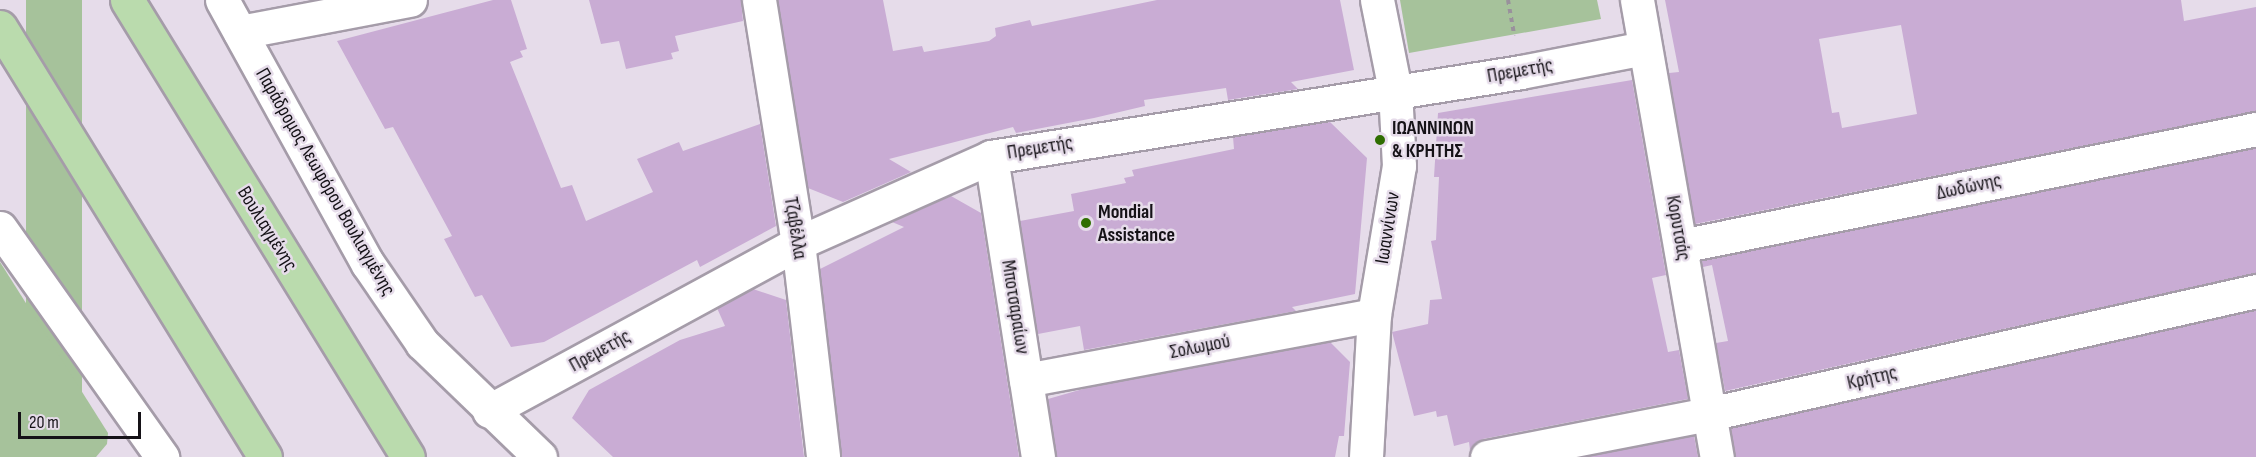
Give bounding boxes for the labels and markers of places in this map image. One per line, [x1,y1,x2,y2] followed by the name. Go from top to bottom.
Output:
[1392,116,1474,163] place label: ΙΩΑΝΝΙΝΩΝ & ΚΡΗΤΗΣ
[1373,133,1387,147] marker: ΙΩΑΝΝΙΝΩΝ & ΚΡΗΤΗΣ
[1098,200,1175,247] place label: Mondial Assistance
[1079,216,1093,230] marker: Mondial Assistance

